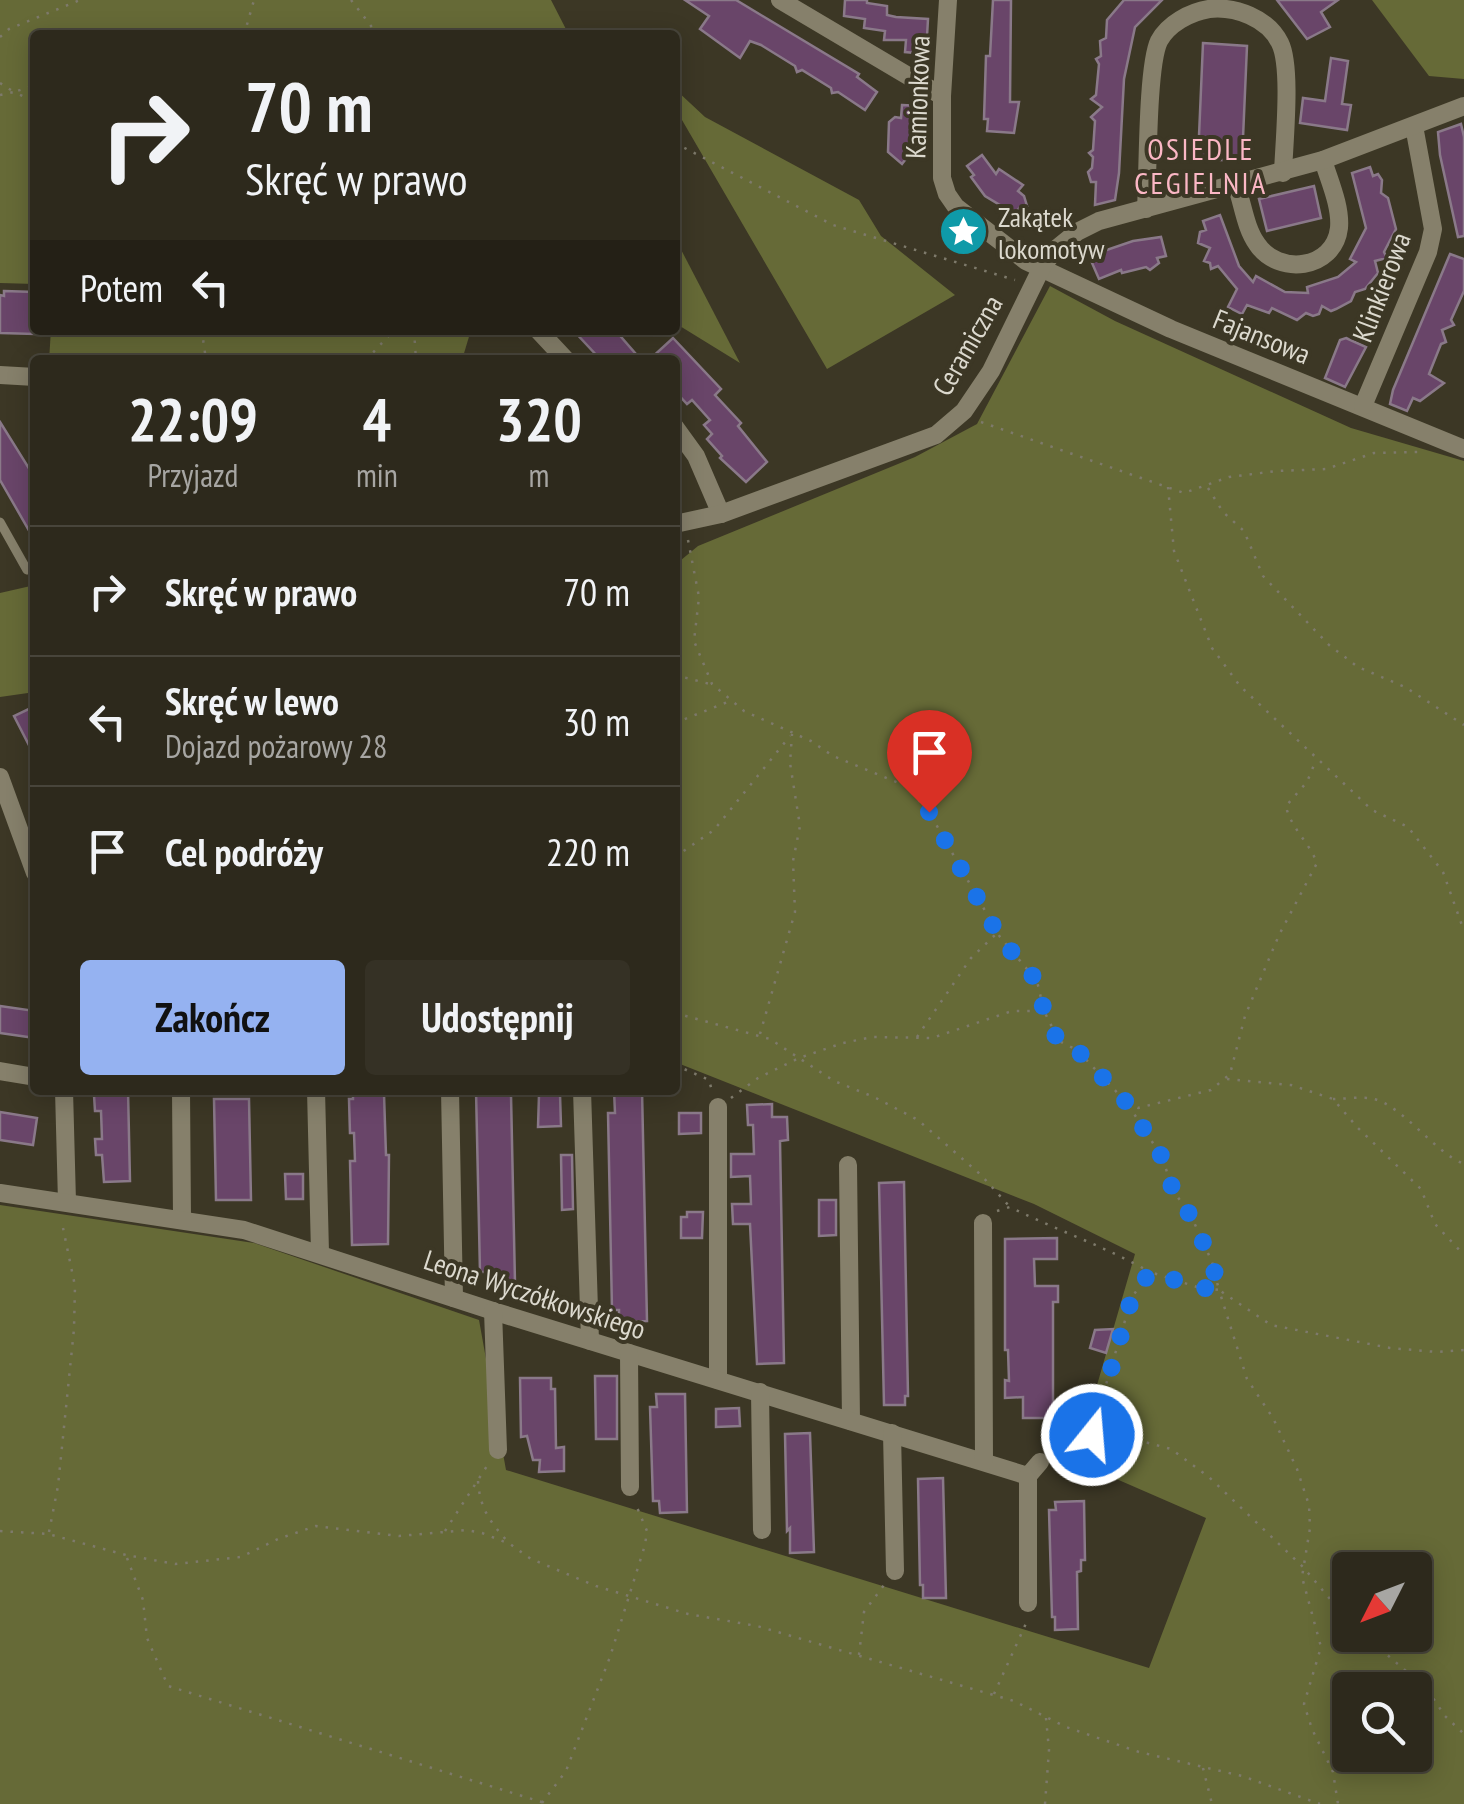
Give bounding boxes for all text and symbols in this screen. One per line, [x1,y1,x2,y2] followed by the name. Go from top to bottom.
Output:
[896,35,938,159] street label: Kamionkowa
[245,61,373,151] text: 70 m
[80,70,210,200] icon: right
[1134,129,1268,202] district label: OSIEDLE CEGIELNIA
[245,149,468,207] text: Skręć w prawo
[998,198,1105,267] place label: Zakątek lokomotyw
[937,206,989,258] place icon: Zakątek lokomotyw
[1343,227,1419,347] street label: Klinkierowa
[183,260,238,315] icon: left
[80,263,163,312] text: Potem
[923,288,1011,402] street label: Ceramiczna
[1208,300,1316,372] street label: Fajansowa
[128,380,258,458] text: 22:09
[363,380,391,458] text: 4
[496,380,582,458] text: 320
[148,454,238,496] text: Przyjazd
[356,454,398,496] text: min
[528,454,549,496] text: m
[80,564,135,619] icon: right
[165,567,357,616] text: Skręć w prawo
[563,567,630,616] text: 70 m
[165,676,339,725] text: Skręć w lewo
[80,694,135,749] icon: left
[563,697,630,746] text: 30 m
[887,710,972,813] pin
[165,725,387,767] text: Dojazd pożarowy 28
[902,725,957,780] icon: arrive
[80,824,135,879] icon: arrive
[165,827,323,876] text: Cel podróży
[546,827,630,876] text: 220 m
[80,960,345,1075] button: Zakończ
[365,960,630,1075] button: Udostępnij
[420,1241,650,1347] street label: Leona Wyczółkowskiego
[1040,1383,1144,1487] position arrow
[1332,1552,1432,1652] north arrow
[1332,1552,1432,1772] map controls
[1332,1672,1432,1772] button: search

